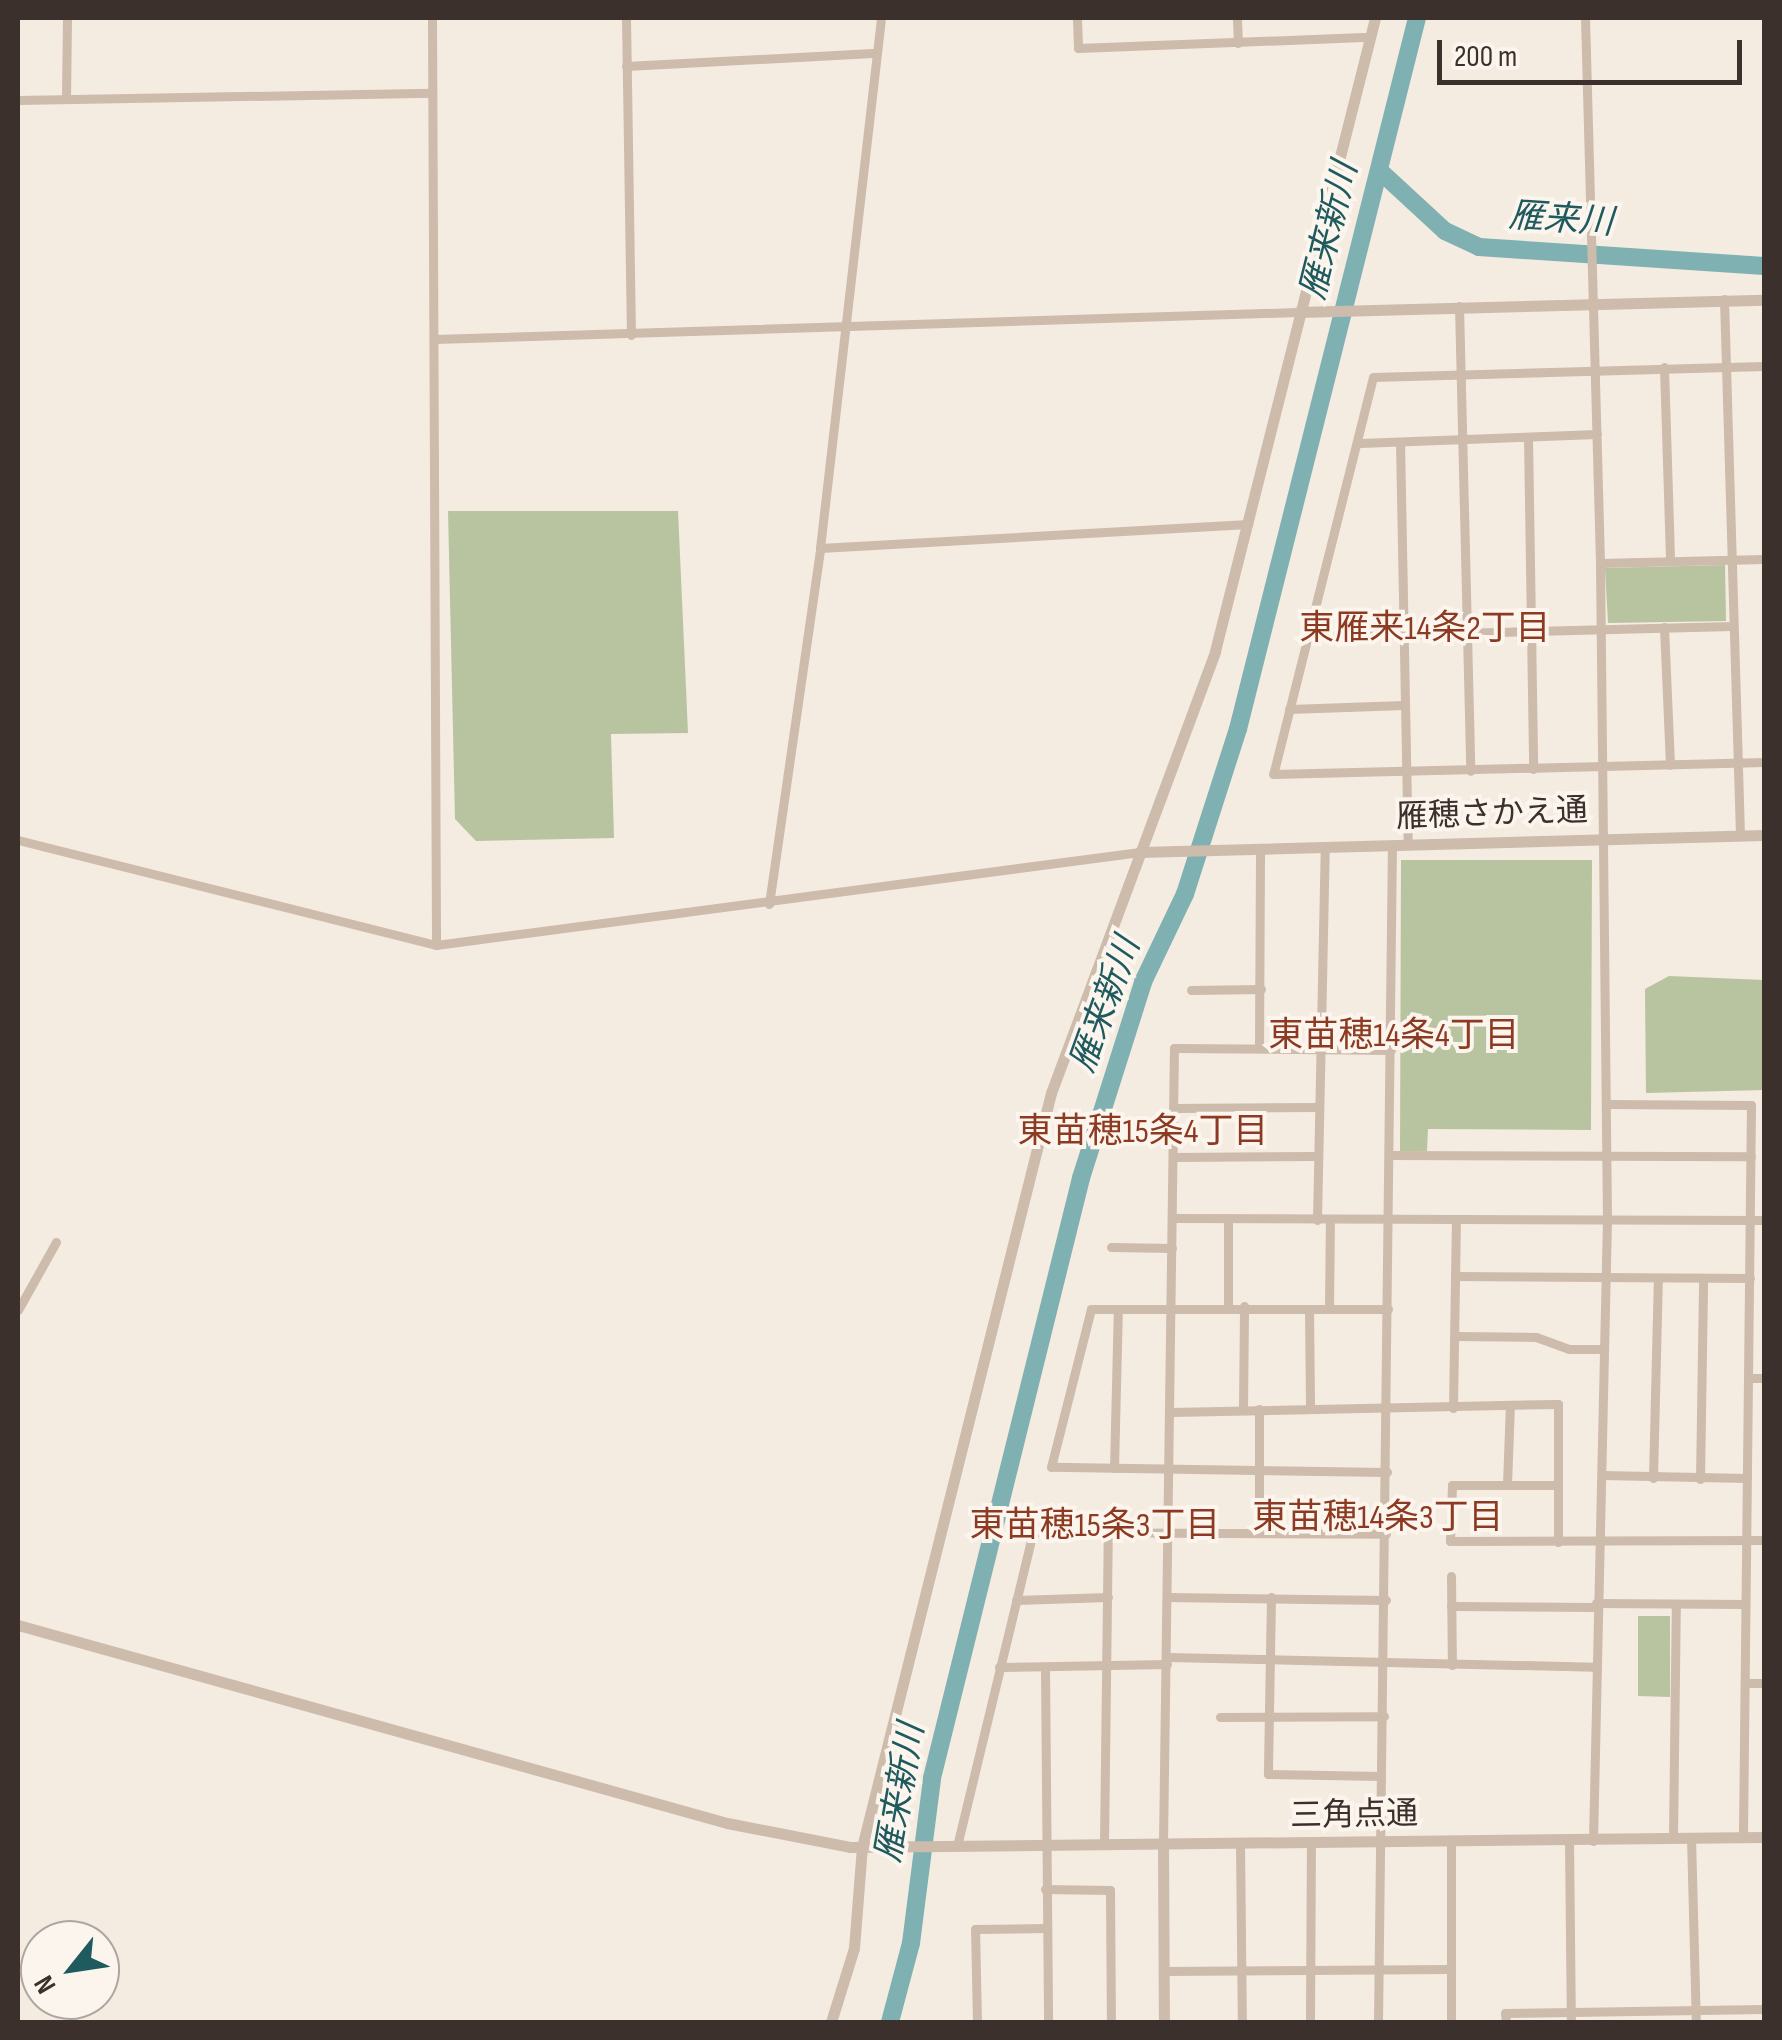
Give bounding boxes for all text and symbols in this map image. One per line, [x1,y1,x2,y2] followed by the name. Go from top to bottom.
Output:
[1442,20,1747,82] scale bar
[1454,39,1517,75] text: 200 m
[1293,158,1367,304] water label: 雁来新川
[1507,195,1615,245] water label: 雁来川
[1299,608,1551,650] district label: 東雁来14条2丁目
[1395,792,1589,838] street label: 雁穂さかえ通
[1062,932,1150,1078] water label: 雁来新川
[1268,1015,1520,1057] district label: 東苗穂14条4丁目
[1018,1111,1268,1153] district label: 東苗穂15条4丁目
[1252,1497,1504,1539] district label: 東苗穂14条3丁目
[970,1505,1220,1547] district label: 東苗穂15条3丁目
[868,1720,934,1866] water label: 雁来新川
[1290,1796,1418,1836] street label: 三角点通
[20,1920,120,2020] north arrow
[27,1970,63,1999] text: N

